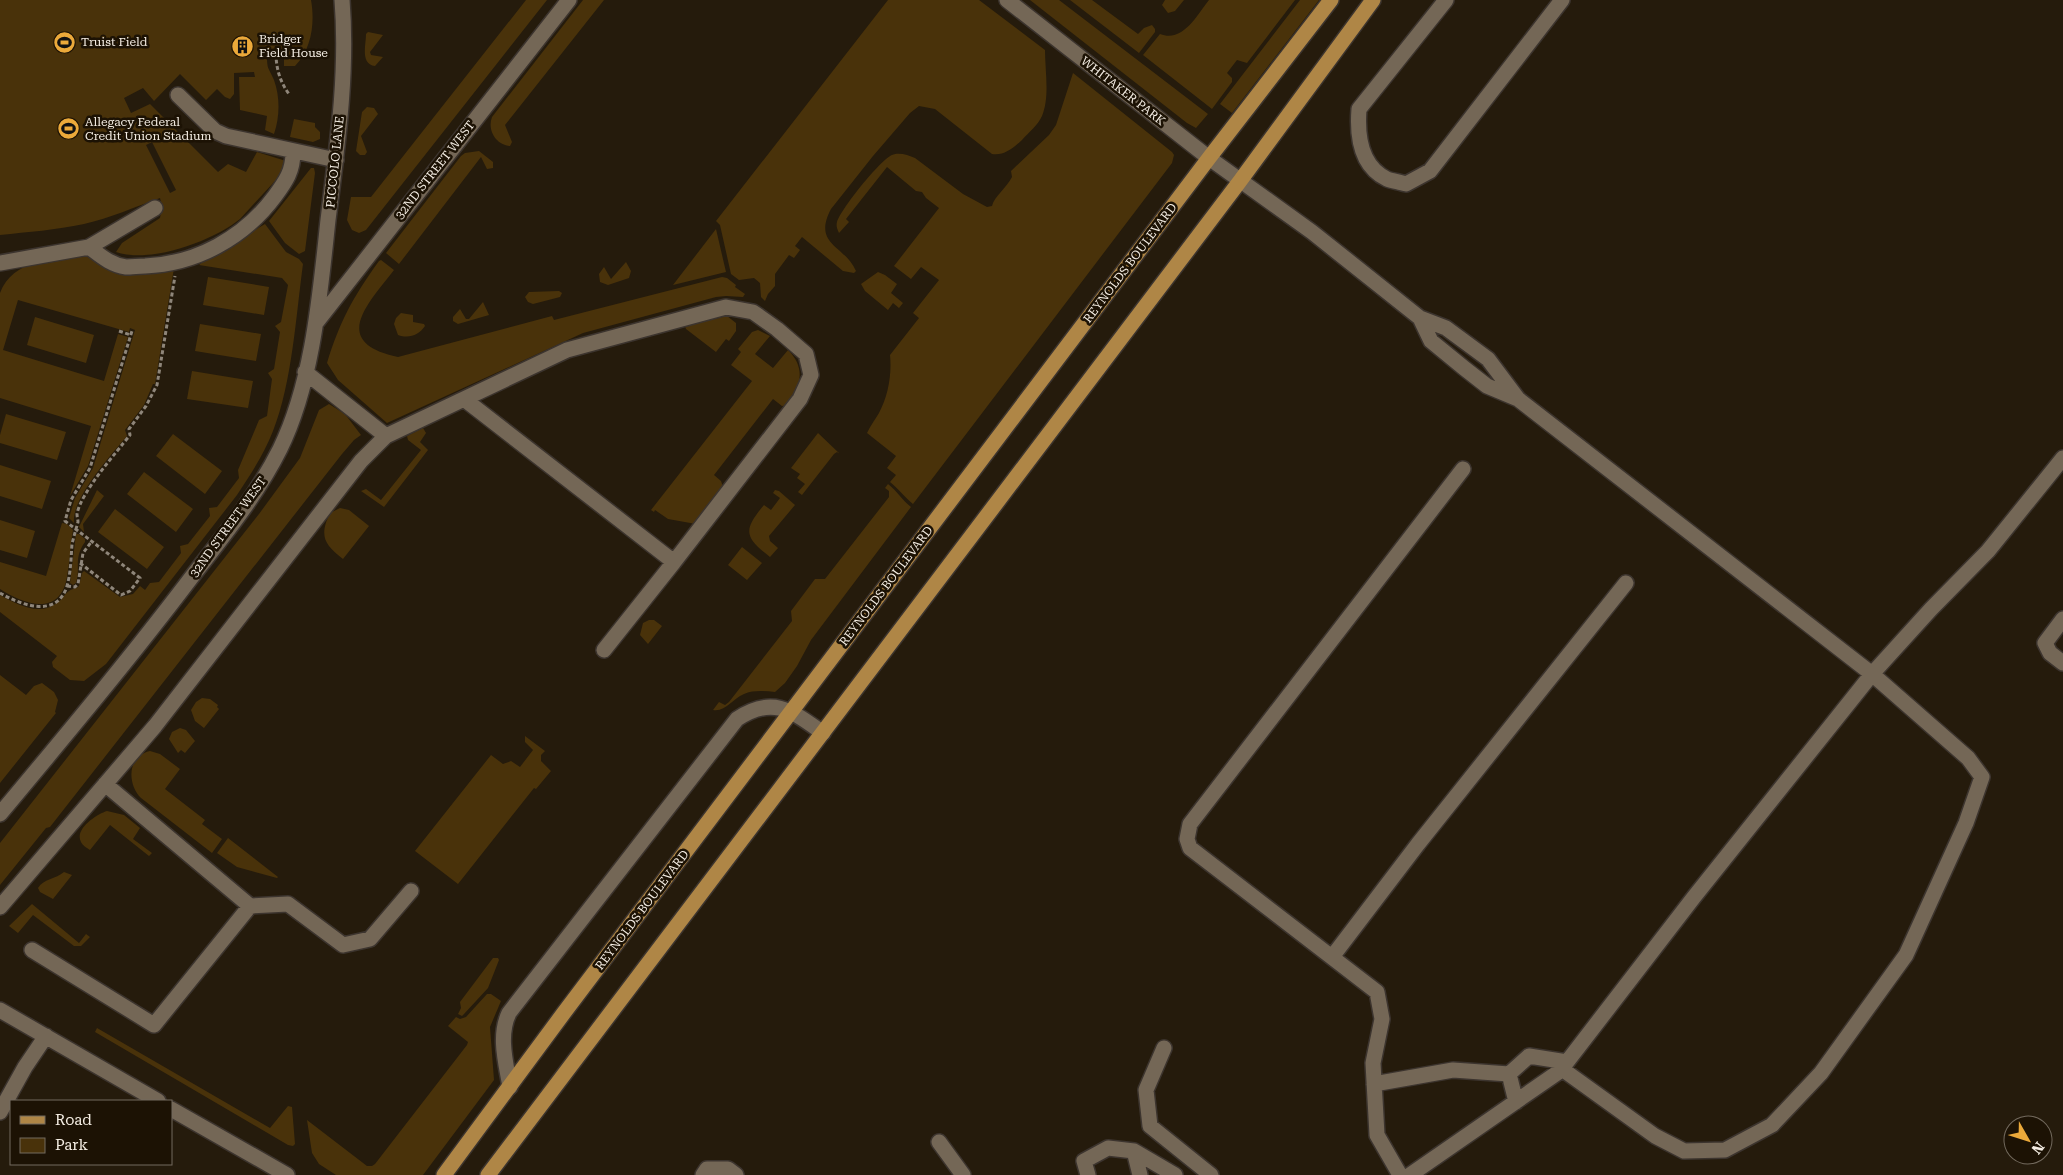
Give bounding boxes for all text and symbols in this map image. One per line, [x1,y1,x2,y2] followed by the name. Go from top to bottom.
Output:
[53,30,77,54] sports icon: Truist Field
[259,32,328,60] place label: Bridger Field House
[231,34,255,58] building icon: Bridger Field House
[81,35,148,49] place label: Truist Field
[1078,54,1168,128] street label: WHITAKER PARK
[85,115,211,143] place label: Allegacy Federal Credit Union Stadium
[323,116,347,208] street label: PICCOLO LANE
[57,117,81,141] sports icon: Allegacy Federal Credit Union Stadium
[392,118,478,222] street label: 32ND STREET WEST
[1080,200,1180,326] street label: REYNOLDS BOULEVARD
[187,474,269,580] street label: 32ND STREET WEST
[836,523,936,649] street label: REYNOLDS BOULEVARD
[592,847,692,973] street label: REYNOLDS BOULEVARD
[10,1100,172,1165] legend
[55,1111,92,1129] text: Road
[2003,1115,2053,1165] north arrow
[55,1136,89,1154] text: Park
[2028,1139,2048,1158] text: N

